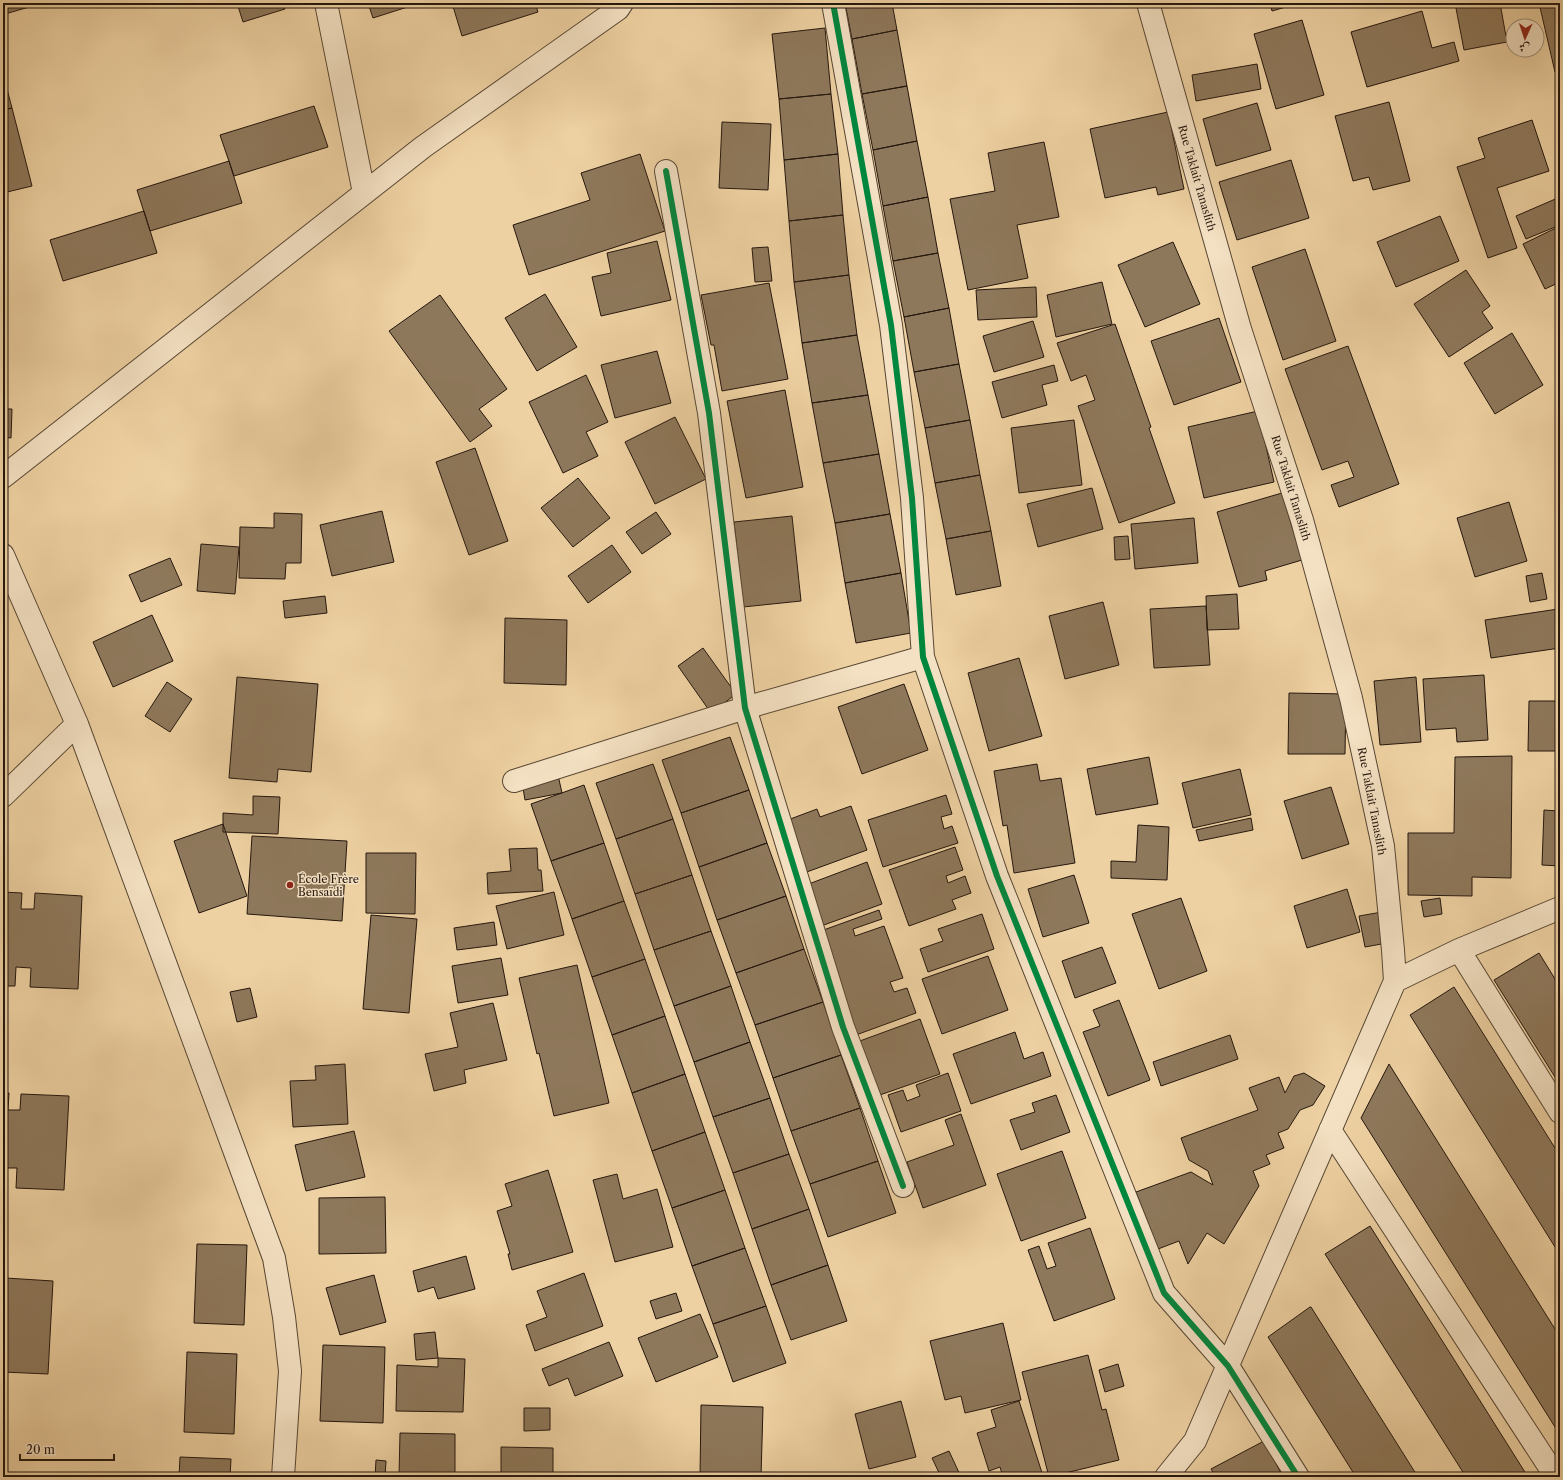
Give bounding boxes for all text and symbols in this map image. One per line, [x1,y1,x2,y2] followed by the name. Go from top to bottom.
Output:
[1505,18,1545,58] north arrow
[1519,41,1530,55] text: ش
[1175,123,1219,233] street label: Rue Taklait Tanaslith
[1268,433,1314,543] street label: Rue Taklait Tanaslith
[1355,746,1389,856] street label: Rue Taklait Tanaslith
[298,872,359,899] place label: École Frère Bensaïdi
[285,880,295,890] marker: École Frère Bensaïdi
[20,1436,114,1462] scale bar
[26,1442,55,1457] text: 20 m

